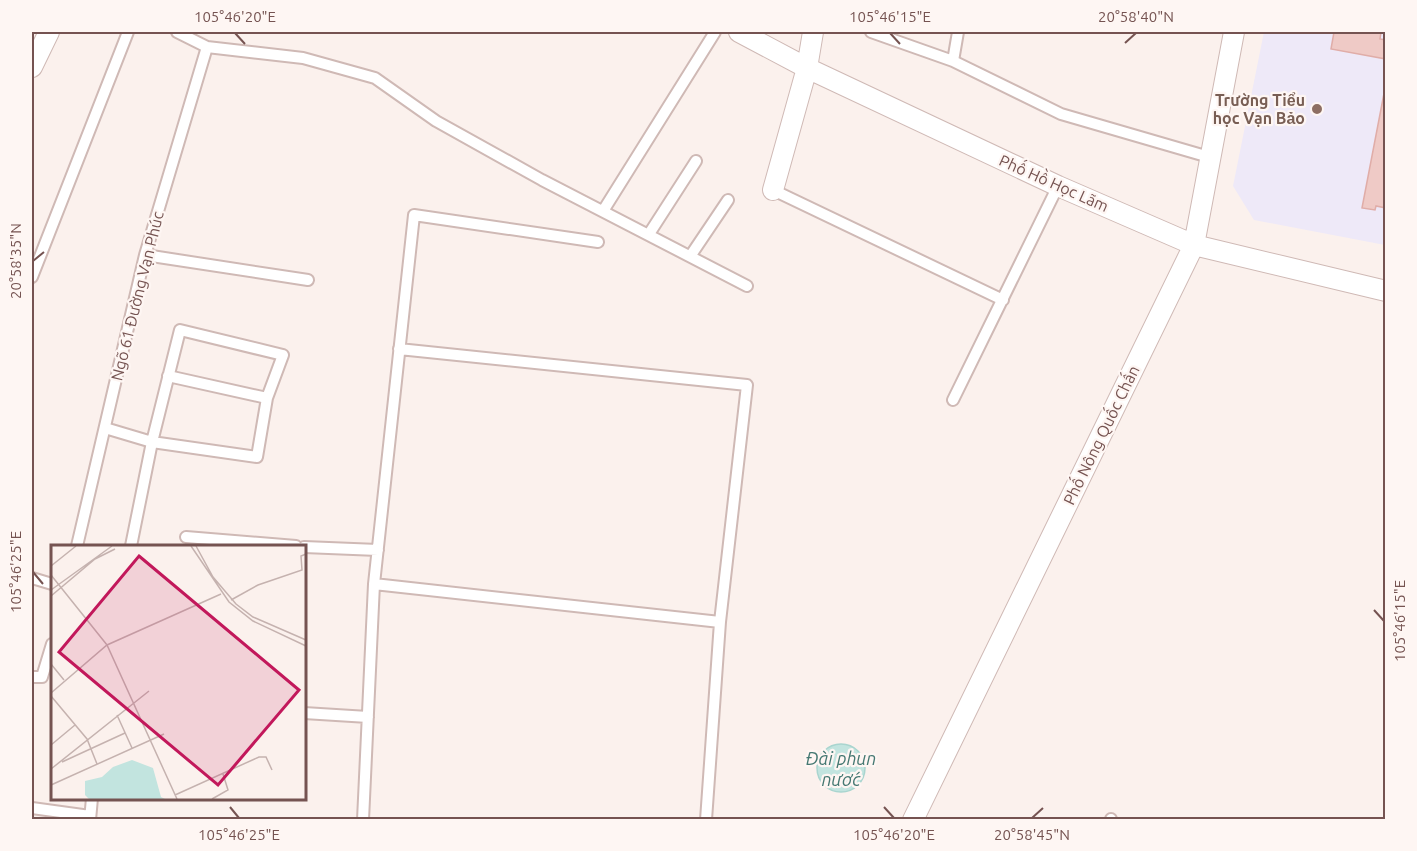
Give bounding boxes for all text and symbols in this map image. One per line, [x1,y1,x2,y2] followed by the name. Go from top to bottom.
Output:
[194,8,276,25] text: 105°46'20"E
[849,8,931,25] text: 105°46'15"E
[1098,8,1174,25] text: 20°58'40"N
[1213,91,1305,127] place label: Trường Tiểu học Vạn Bảo
[1310,102,1324,116] marker: Trường Tiểu học Vạn Bảo
[997,148,1113,215] street label: Phố Hồ Học Lãm
[107,209,167,383] street label: Ngõ 61 Đường Vạn Phúc
[7,223,24,299] text: 20°58'35"N
[1057,361,1143,508] street label: Phố Nông Quốc Chấn
[7,531,24,613] text: 105°46'25"E
[51,545,306,800] inset map
[1391,580,1408,662] text: 105°46'15"E
[806,748,876,789] water label: Đài phun nước
[198,826,280,843] text: 105°46'25"E
[853,826,935,843] text: 105°46'20"E
[994,826,1070,843] text: 20°58'45"N

